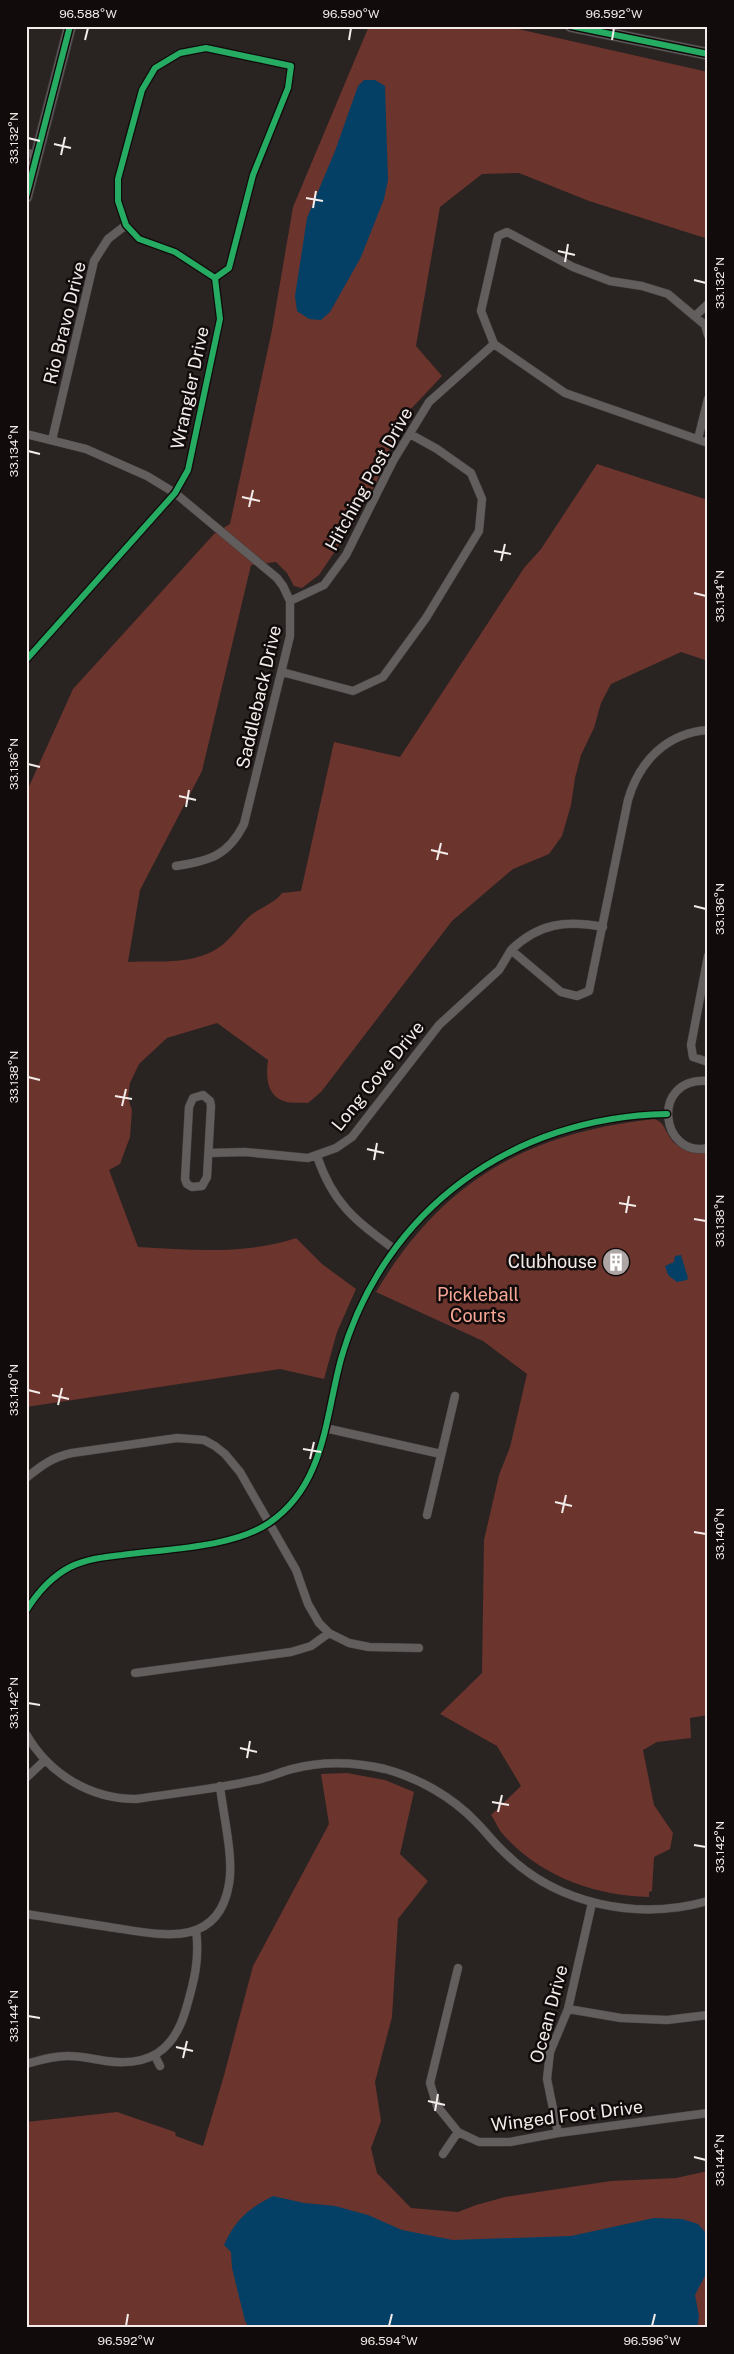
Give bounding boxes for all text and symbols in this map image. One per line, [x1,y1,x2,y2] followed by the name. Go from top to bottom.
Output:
[59,7,117,21] text: 96.588°W
[322,7,380,21] text: 96.590°W
[586,7,643,21] text: 96.592°W
[7,112,21,164] text: 33.132°N
[713,257,727,309] text: 33.132°N
[39,259,90,386] street label: Rio Bravo Drive
[166,325,213,451] street label: Wrangler Drive
[321,404,417,554] street label: Hitching Post Drive
[7,425,21,477] text: 33.134°N
[713,570,727,622] text: 33.134°N
[232,623,285,771] street label: Saddleback Drive
[7,738,21,790] text: 33.136°N
[713,883,727,935] text: 33.136°N
[327,1017,428,1135] street label: Long Cove Drive
[7,1051,21,1103] text: 33.138°N
[713,1195,727,1247] text: 33.138°N
[601,1247,631,1277] building icon: Clubhouse
[508,1251,597,1272] place label: Clubhouse
[437,1284,519,1326] park label: Pickleball Courts
[7,1364,21,1416] text: 33.140°N
[713,1508,727,1560] text: 33.140°N
[7,1677,21,1729] text: 33.142°N
[713,1821,727,1873] text: 33.142°N
[525,1963,572,2065] street label: Ocean Drive
[7,1990,21,2042] text: 33.144°N
[490,2096,644,2135] street label: Winged Foot Drive
[713,2134,727,2186] text: 33.144°N
[98,2334,155,2348] text: 96.592°W
[360,2334,418,2348] text: 96.594°W
[623,2334,681,2348] text: 96.596°W

